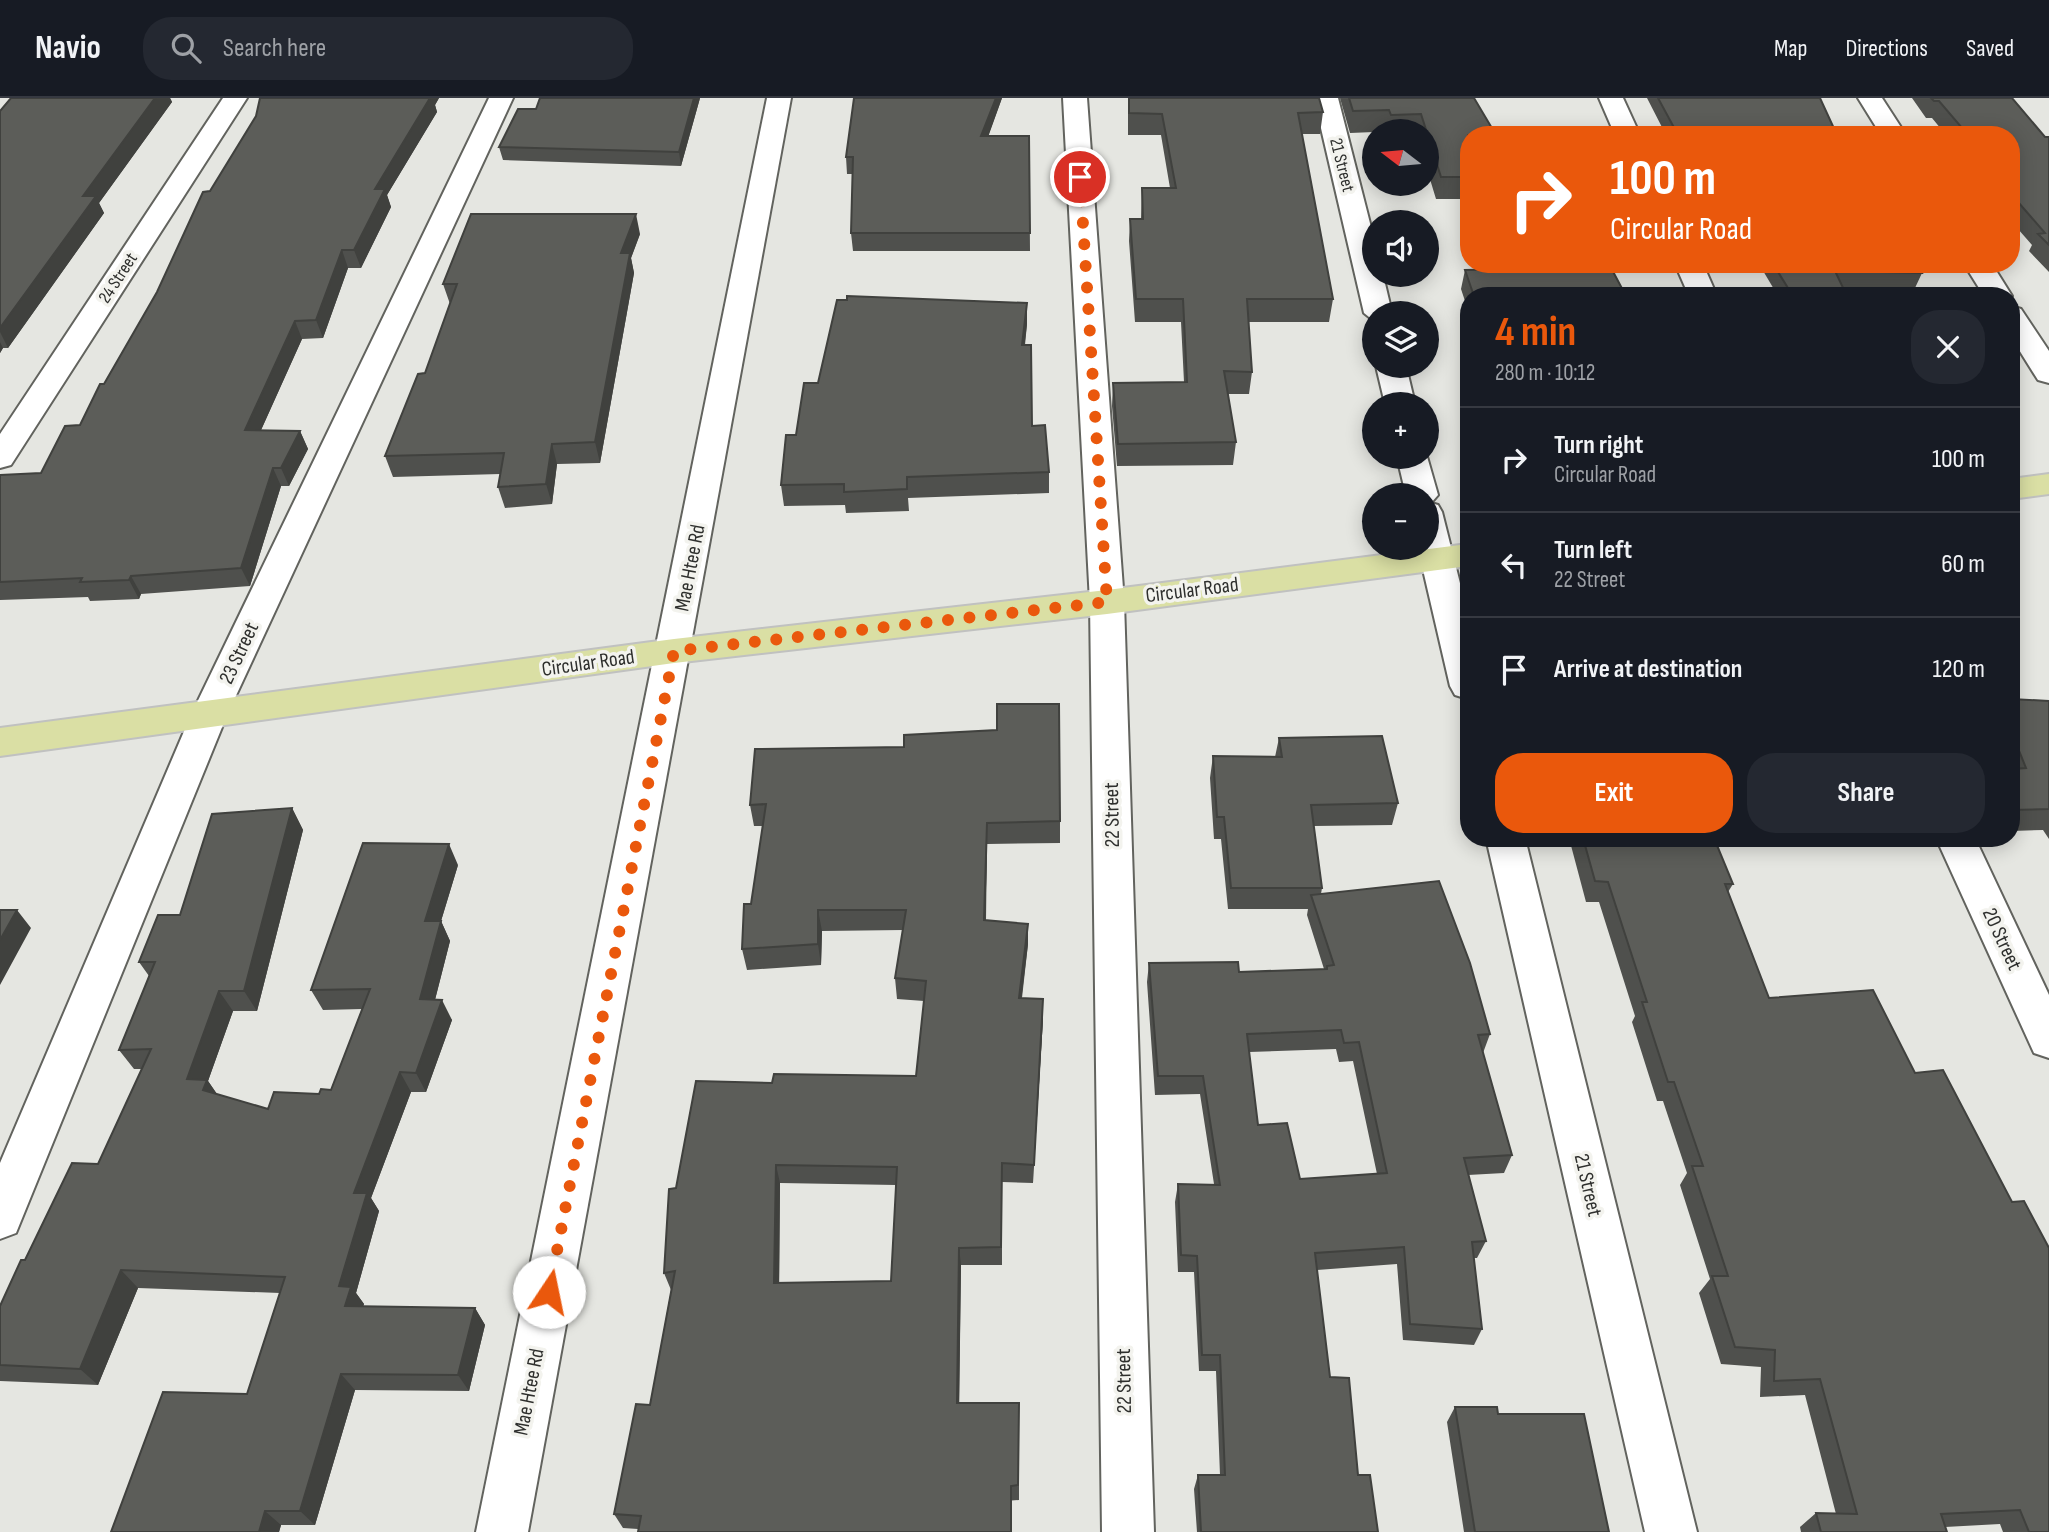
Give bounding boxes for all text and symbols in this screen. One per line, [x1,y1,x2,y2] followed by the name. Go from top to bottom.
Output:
[143,17,633,80] search box
[35,28,101,68] text: Navio
[167,29,205,67] icon: search
[223,33,326,64] text: Search here
[1774,34,1807,63] text: Map
[1845,34,1928,63] text: Directions
[1966,34,2014,63] text: Saved
[1362,119,1438,196] north arrow
[1362,119,1439,560] map controls
[1325,136,1359,195] street label: 21 Street
[1050,147,1110,207] pin
[1610,150,1716,209] text: 100 m
[1495,154,1586,245] icon: right
[1061,158,1099,196] icon: arrive
[1362,210,1439,287] button: sound
[1610,210,1752,249] text: Circular Road
[94,249,142,307] street label: 24 Street
[1362,301,1439,378] button: layers
[1495,307,1576,358] text: 4 min
[1911,310,1985,384] button: close
[1495,359,1595,387] text: 280 m · 10:12
[1362,392,1439,469] button: +
[1554,430,1643,461] text: Turn right
[1495,441,1533,479] icon: right
[1932,444,1985,475] text: 100 m
[1554,461,1656,489] text: Circular Road
[1362,483,1439,560] button: −
[669,523,711,613] street label: Mae Htee Rd
[1554,535,1632,566] text: Turn left
[1495,546,1533,584] icon: left
[1941,549,1985,580] text: 60 m
[1554,566,1625,594] text: 22 Street
[1144,572,1240,608] street label: Circular Road
[214,618,264,688] street label: 23 Street
[540,644,636,682] street label: Circular Road
[1495,651,1533,689] icon: arrive
[1554,654,1742,685] text: Arrive at destination
[1932,654,1985,685] text: 120 m
[1495,753,1733,833] button: Exit
[1747,753,1985,833] button: Share
[1099,782,1125,848] street label: 22 Street
[1977,904,2027,974] street label: 20 Street
[1569,1151,1607,1219] street label: 21 Street
[512,1255,586,1329] position arrow
[508,1347,550,1437] street label: Mae Htee Rd
[1111,1348,1137,1414] street label: 22 Street

